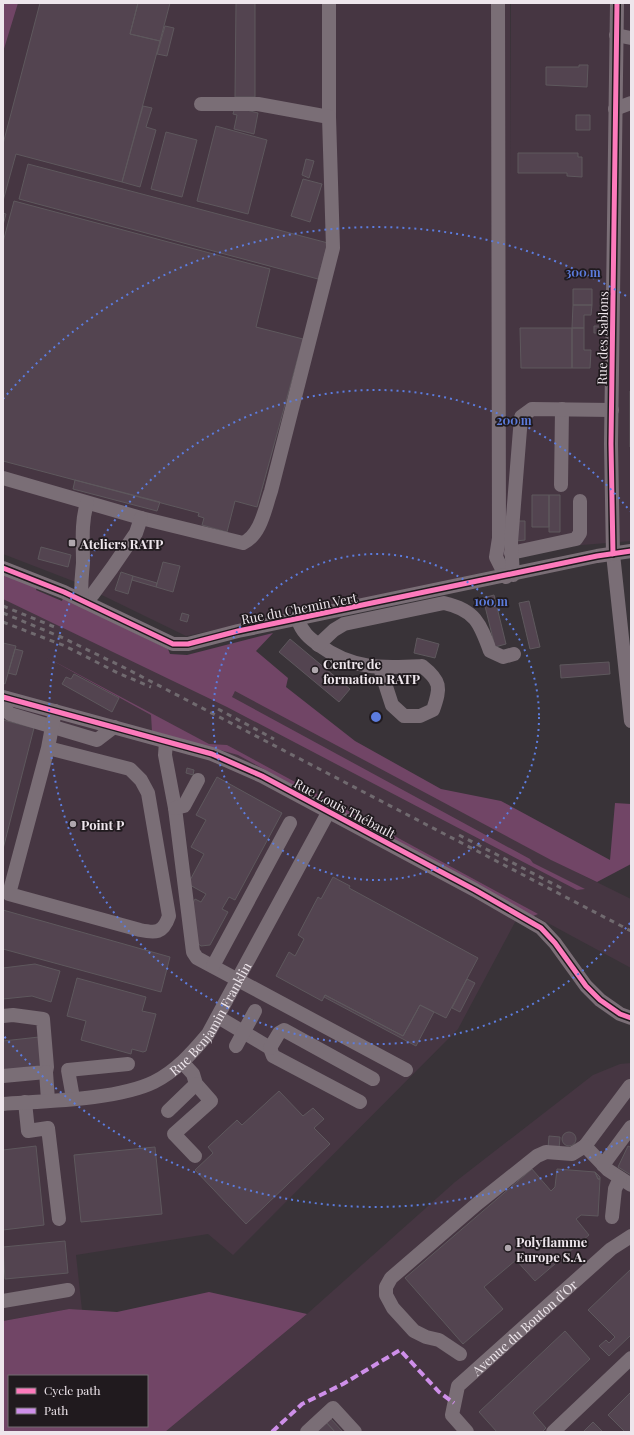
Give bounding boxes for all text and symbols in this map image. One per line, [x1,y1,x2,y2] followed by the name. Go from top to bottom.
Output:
[566,264,601,280] text: 300 m
[593,291,611,385] street label: Rue des Sablons
[496,412,532,428] text: 200 m
[79,535,164,552] place label: Ateliers RATP
[67,538,77,548] marker: Ateliers RATP
[240,588,359,628] street label: Rue du Chemin Vert
[474,593,508,609] text: 100 m
[323,655,421,687] place label: Centre de formation RATP
[310,665,320,675] marker: Centre de formation RATP
[369,710,383,724] centre of rings
[291,774,399,842] street label: Rue Louis Thébault
[81,816,125,833] place label: Point P
[68,819,78,829] marker: Point P
[165,959,254,1078] street label: Rue Benjamin Franklin
[516,1233,588,1265] place label: Polyflamme Europe S.A.
[503,1243,513,1253] marker: Polyflamme Europe S.A.
[467,1275,580,1379] street label: Avenue du Bouton d'Or
[8,1375,148,1427] legend
[44,1382,101,1398] text: Cycle path
[44,1402,68,1418] text: Path

